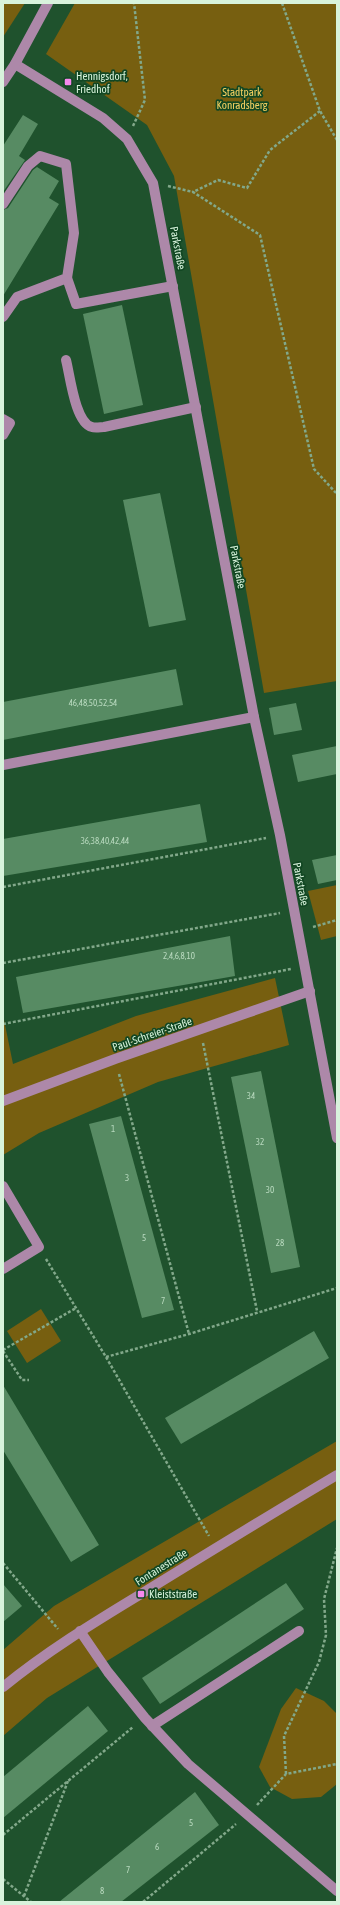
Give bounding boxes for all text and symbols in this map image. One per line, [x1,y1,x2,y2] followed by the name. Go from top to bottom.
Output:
[76,70,128,95] place label: Hennigsdorf, Friedhof
[63,77,73,87] marker: Hennigsdorf, Friedhof
[217,86,268,111] park label: Stadtpark Konradsberg
[168,225,188,271] street label: Parkstraße
[228,544,248,590] street label: Parkstraße
[69,698,117,708] house number: 46,48,50,52,54
[81,836,129,846] house number: 36,38,40,42,44
[291,861,311,907] street label: Parkstraße
[163,951,195,961] house number: 2,4,6,8,10
[111,1015,193,1053] street label: Paul-Schreier-Straße
[247,1091,255,1101] house number: 34
[111,1124,115,1134] house number: 1
[256,1137,264,1147] house number: 32
[125,1173,129,1183] house number: 3
[266,1185,274,1195] house number: 30
[142,1233,146,1243] house number: 5
[276,1238,284,1248] house number: 28
[161,1296,165,1306] house number: 7
[133,1546,189,1588] street label: Fontanestraße
[149,1588,197,1600] place label: Kleiststraße
[136,1589,146,1599] marker: Kleiststraße
[189,1818,193,1828] house number: 5
[155,1842,159,1852] house number: 6
[126,1865,130,1875] house number: 7
[100,1886,104,1896] house number: 8

